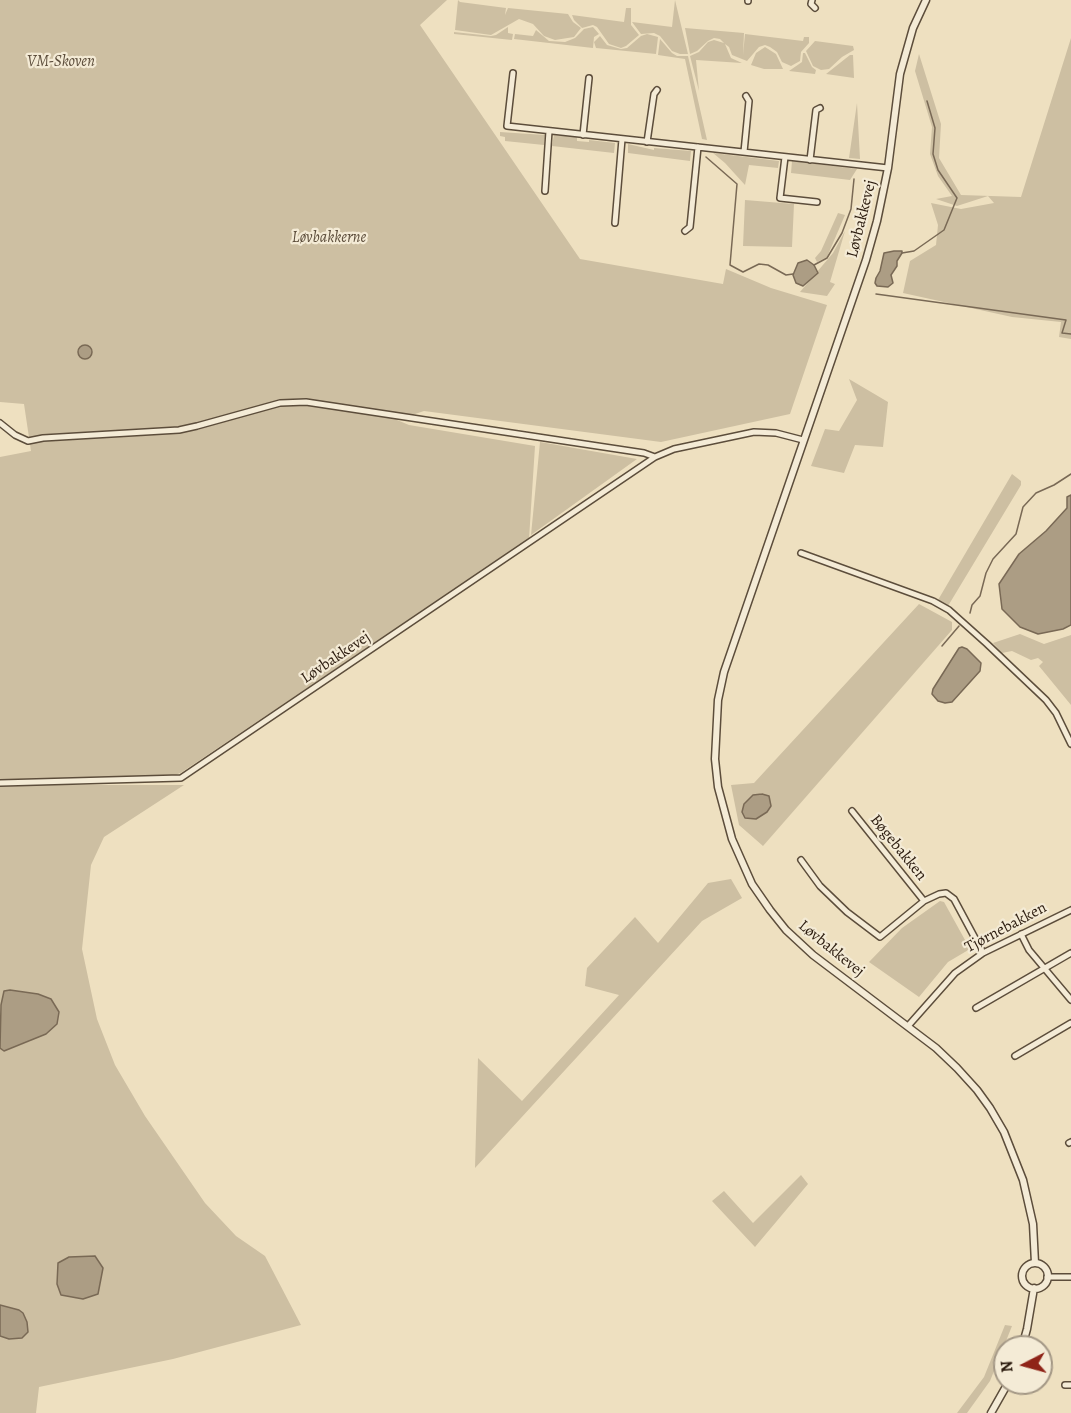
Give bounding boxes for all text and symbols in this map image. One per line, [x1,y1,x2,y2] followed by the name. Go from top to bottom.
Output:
[27,52,95,72] park label: VM-Skoven
[843,178,881,260] street label: Løvbakkevej
[292,228,366,248] park label: Løvbakkerne
[298,628,374,688] street label: Løvbakkevej
[865,811,931,885] street label: Bøgebakken
[962,898,1050,958] street label: Tjørnebakken
[794,917,868,981] street label: Løvbakkevej
[993,1335,1053,1395] north arrow
[996,1360,1019,1374] text: N

